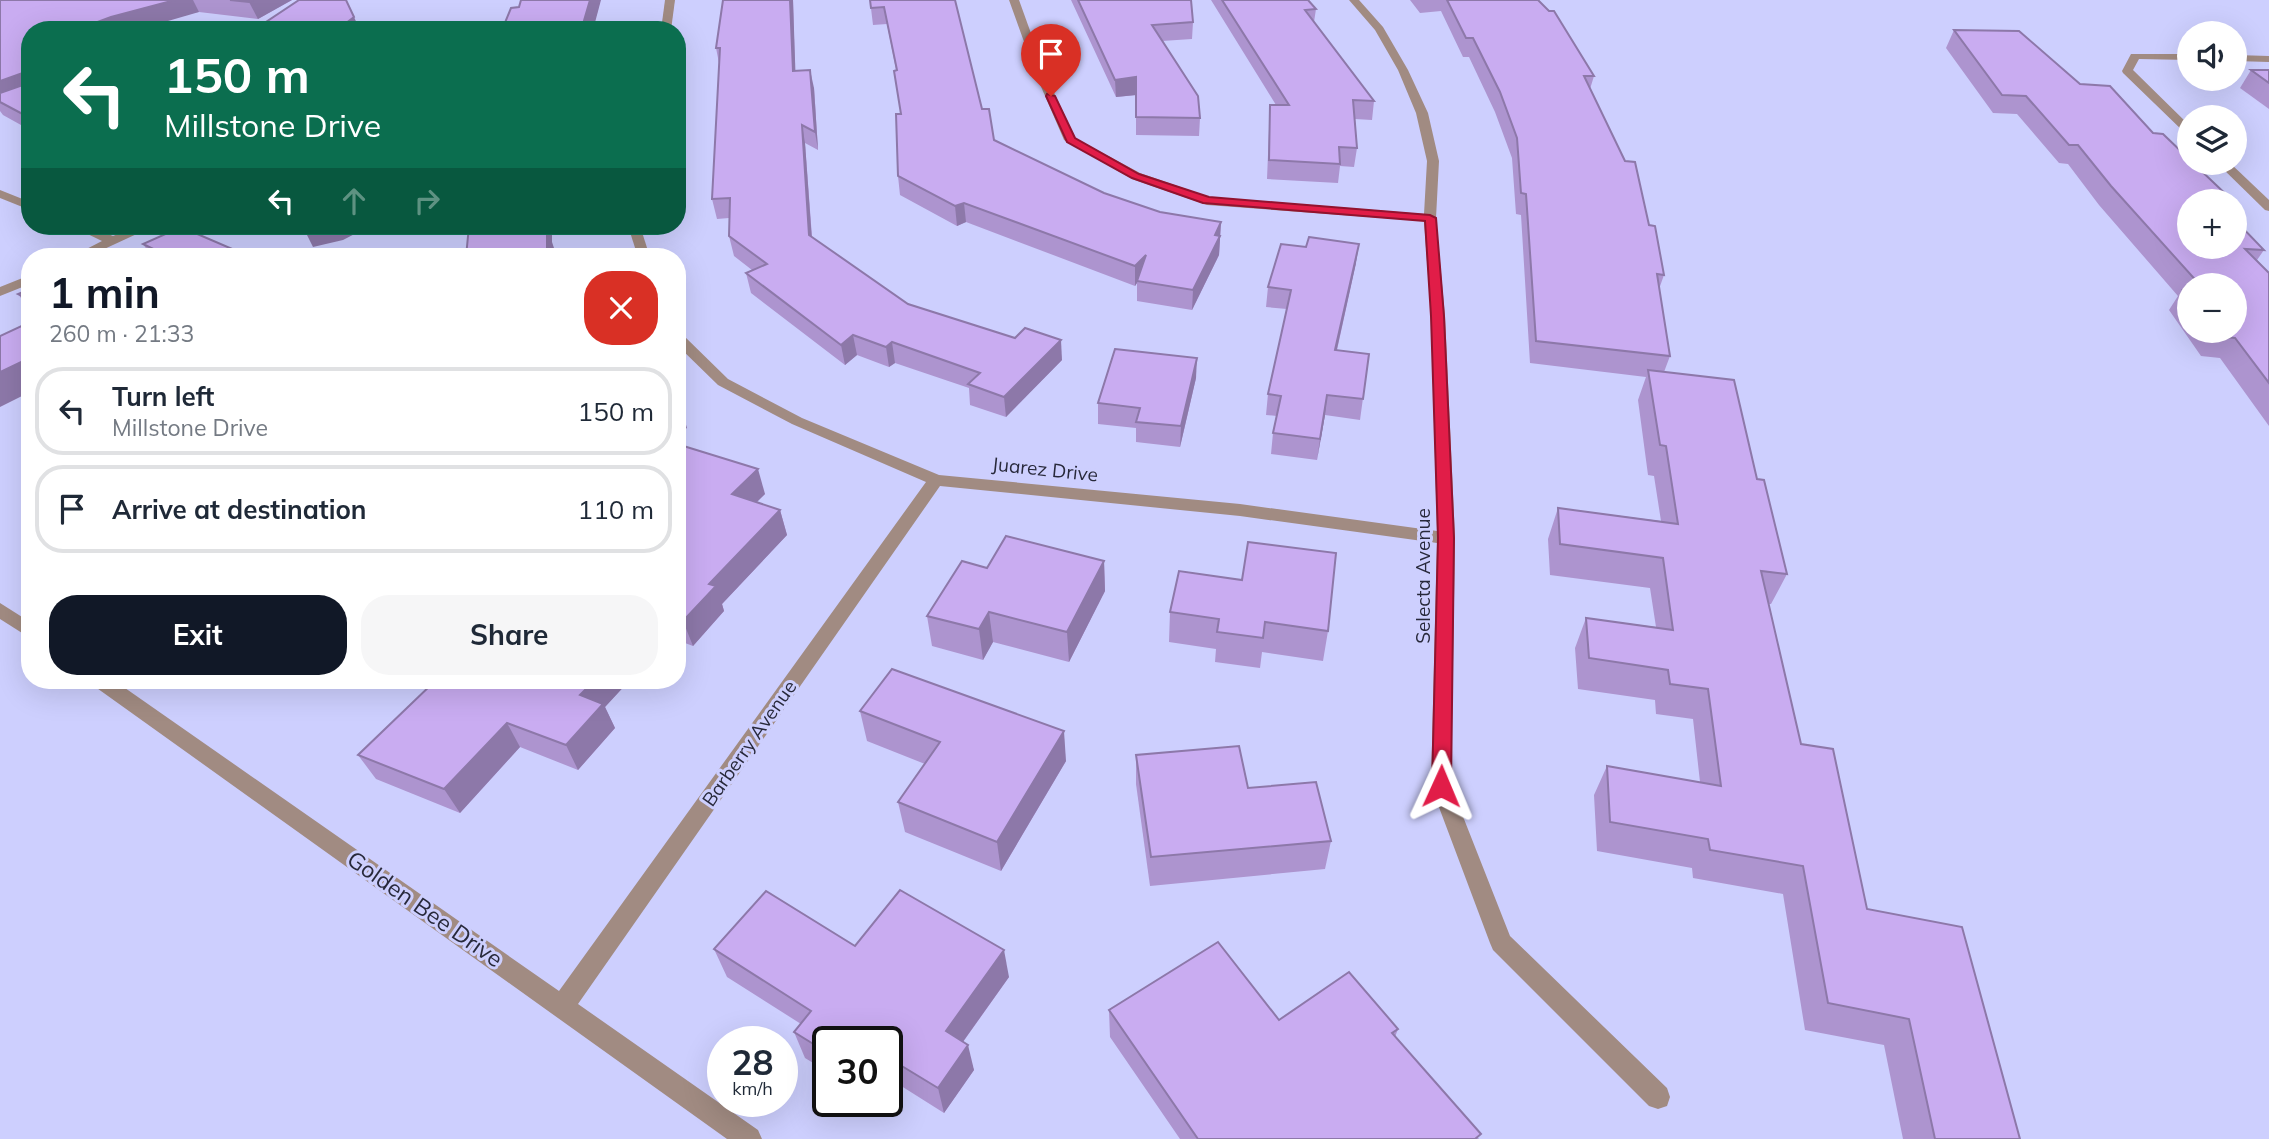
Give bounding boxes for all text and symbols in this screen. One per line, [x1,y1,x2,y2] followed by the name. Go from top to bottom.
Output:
[2177,21,2247,343] map controls
[2177,21,2247,91] button: sound
[1021,24,1081,96] pin
[1032,35,1070,73] icon: arrive
[164,44,310,105] text: 150 m
[49,49,140,140] icon: left
[164,105,381,145] text: Millstone Drive
[2177,105,2247,175] button: layers
[262,182,300,220] icon: left
[335,182,373,220] icon: ahead
[408,182,446,220] icon: right
[2177,189,2247,259] button: +
[49,266,160,319] text: 1 min
[584,271,658,345] button: close
[2177,273,2247,343] button: −
[49,319,194,348] text: 260 m · 21:33
[112,380,214,413] text: Turn left
[53,392,91,430] icon: left
[578,395,654,428] text: 150 m
[112,413,268,442] text: Millstone Drive
[991,452,1099,486] street label: Juarez Drive
[53,490,91,528] icon: arrive
[112,493,367,526] text: Arrive at destination
[578,493,654,526] text: 110 m
[1411,508,1435,644] street label: Selecta Avenue
[49,595,347,675] button: Exit
[361,595,658,675] button: Share
[697,675,801,811] street label: Barberry Avenue
[1404,749,1478,823] position arrow
[342,844,509,973] street label: Golden Bee Drive
[812,1026,903,1117] speed limit sign: 30
[731,1040,774,1084] text: 28
[732,1077,773,1100] text: km/h

